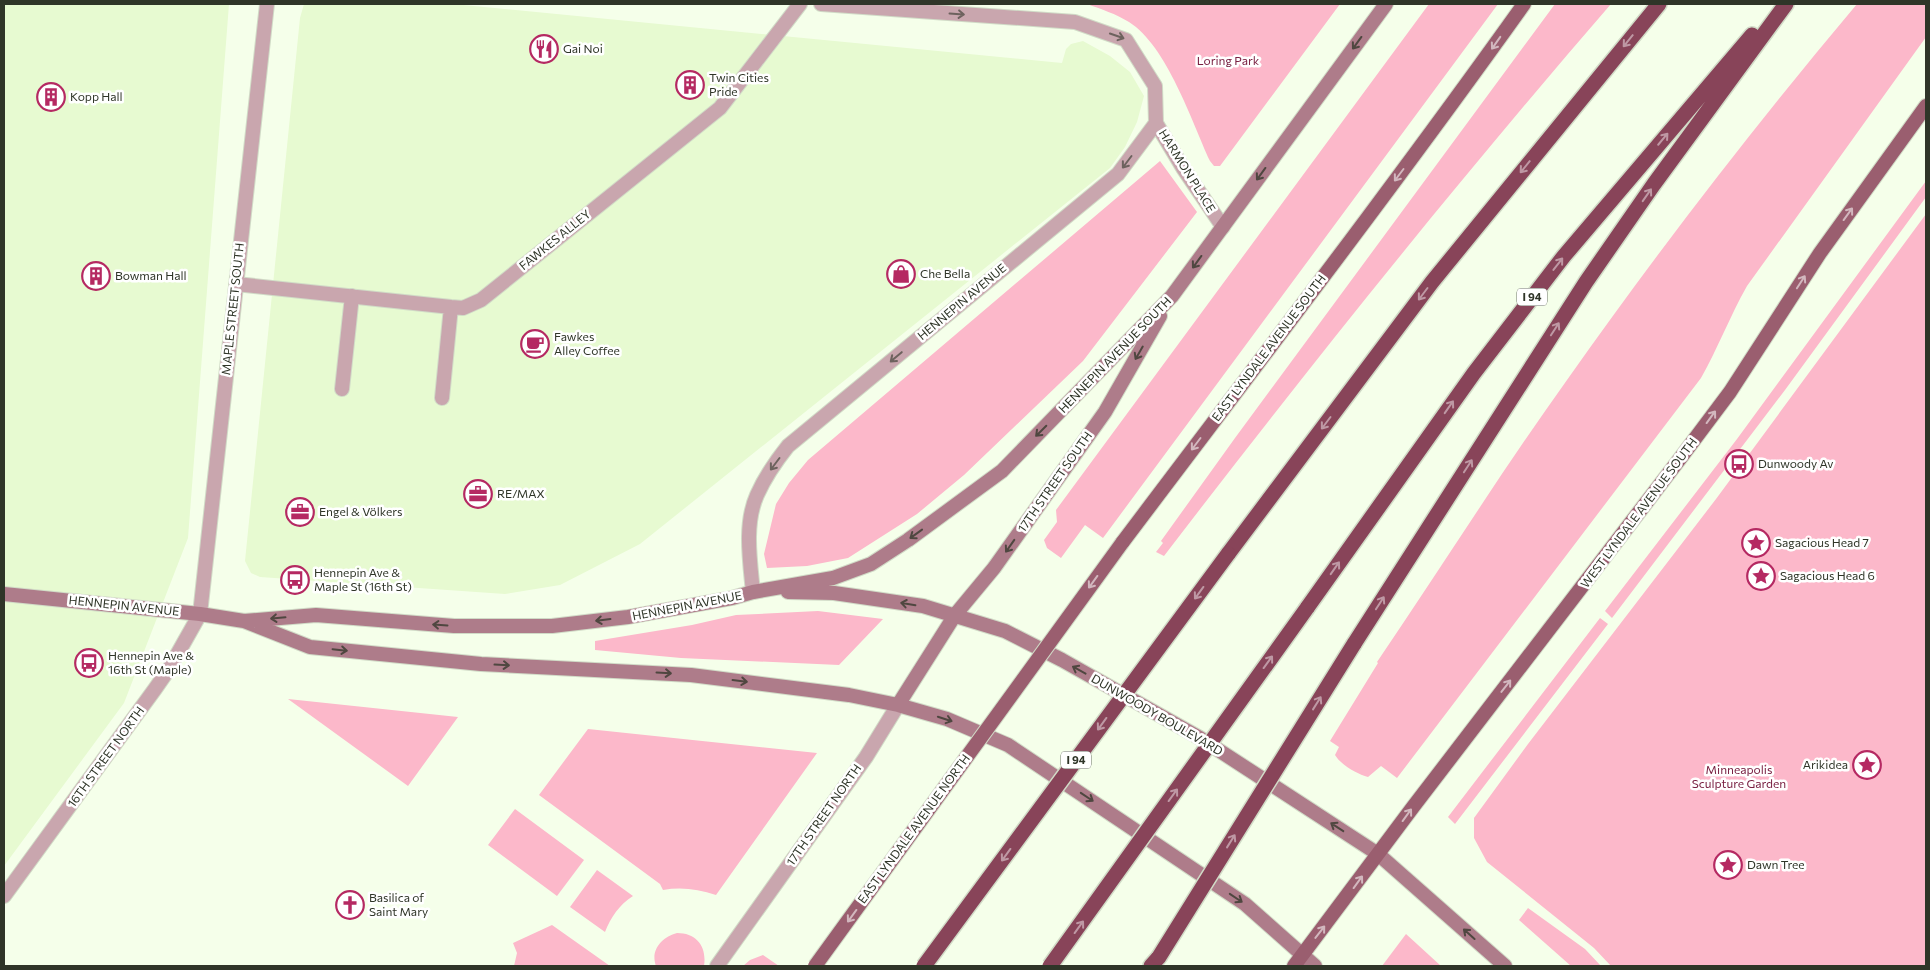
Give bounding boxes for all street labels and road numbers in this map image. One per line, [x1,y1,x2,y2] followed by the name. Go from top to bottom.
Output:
[1157,126,1219,215] street label: HARMON PLACE
[516,206,593,272] street label: FAWKES ALLEY
[218,242,246,376] street label: MAPLE STREET SOUTH
[914,260,1008,342] street label: HENNEPIN AVENUE
[1208,271,1328,424] street label: EAST LYNDALE AVENUE SOUTH
[1517,288,1547,306] road number: I 94
[1055,293,1173,415] street label: HENNEPIN AVENUE SOUTH
[1014,428,1094,534] street label: 17TH STREET SOUTH
[1577,435,1699,590] street label: WEST LYNDALE AVENUE SOUTH
[631,588,743,623] street label: HENNEPIN AVENUE
[68,592,180,618] street label: HENNEPIN AVENUE
[1089,671,1226,758] street label: DUNWOODY BOULEVARD
[64,703,146,810] street label: 16TH STREET NORTH
[854,751,972,906] street label: EAST LYNDALE AVENUE NORTH
[1061,752,1091,768] road number: I 94
[783,761,864,868] street label: 17TH STREET NORTH

